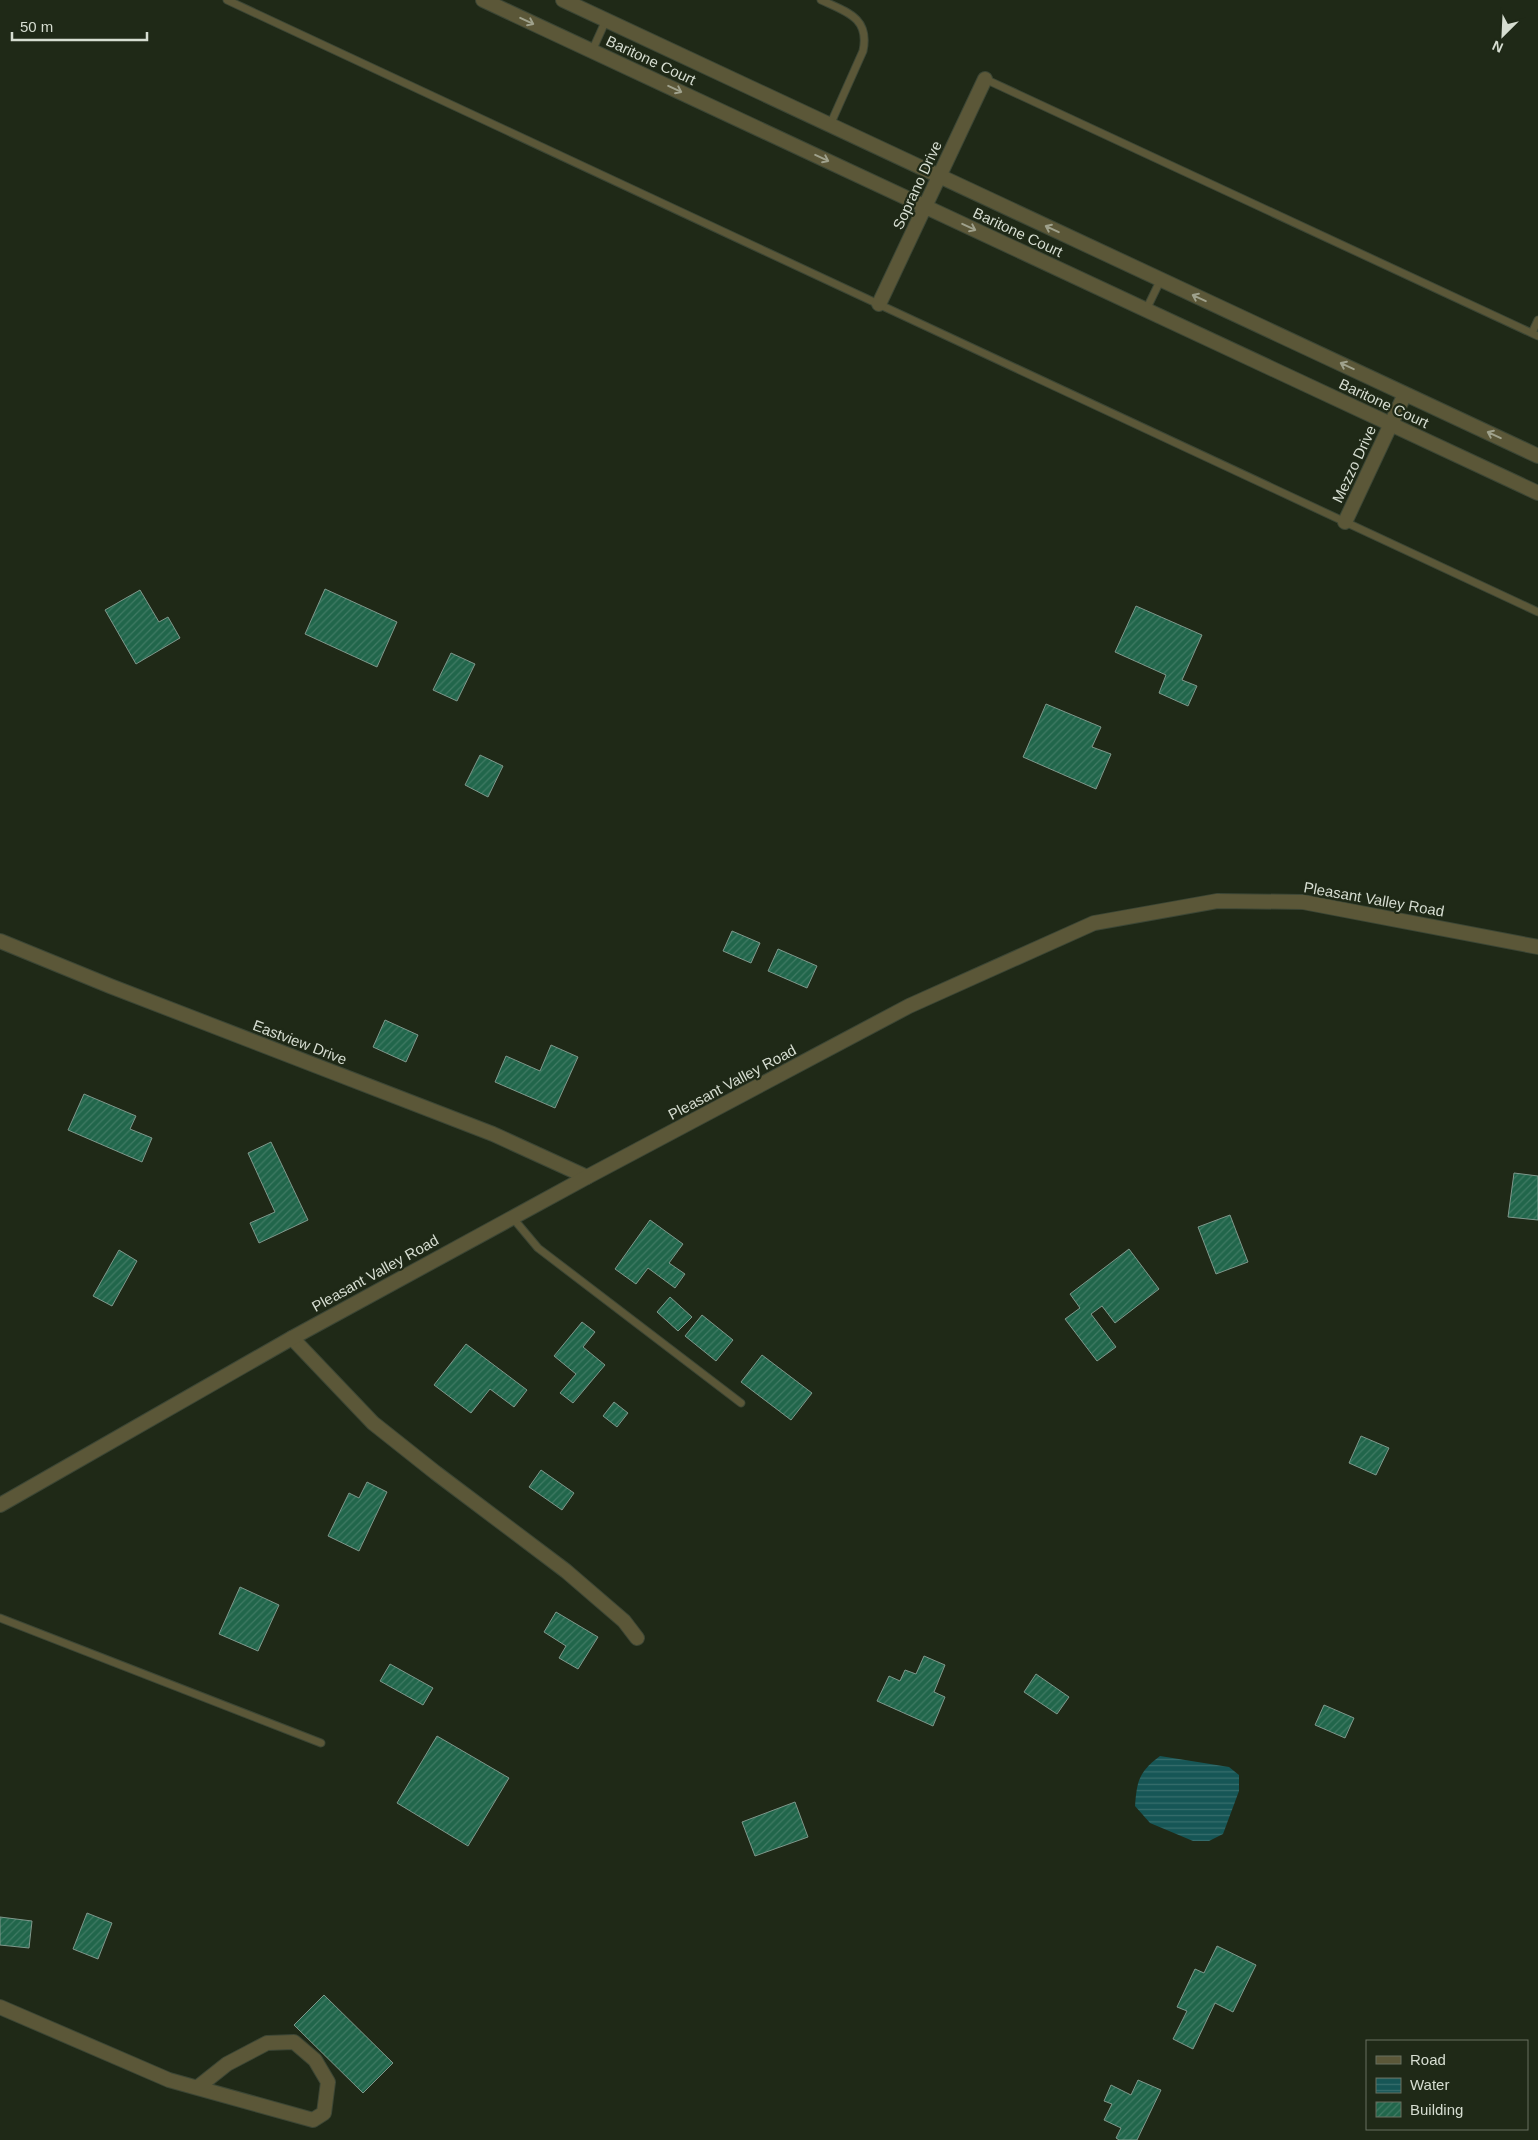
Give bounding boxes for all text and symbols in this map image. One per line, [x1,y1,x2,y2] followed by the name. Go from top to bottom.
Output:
[12,10,148,42] scale bar
[1478,10,1528,60] north arrow
[520,16,535,26] one-way arrow
[20,18,53,35] text: 50 m
[604,32,699,88] street label: Baritone Court
[1490,38,1506,56] text: N
[667,85,682,95] one-way arrow
[889,138,945,232] street label: Soprano Drive
[814,154,829,163] one-way arrow
[971,204,1066,260] street label: Baritone Court
[961,223,976,232] one-way arrow
[1045,224,1060,233] one-way arrow
[1192,292,1207,302] one-way arrow
[1340,361,1355,371] one-way arrow
[1337,375,1432,431] street label: Baritone Court
[1329,423,1379,505] street label: Mezzo Drive
[1487,430,1502,439] one-way arrow
[1302,878,1446,920] street label: Pleasant Valley Road
[251,1016,349,1068] street label: Eastview Drive
[665,1041,799,1123] street label: Pleasant Valley Road
[309,1231,441,1315] street label: Pleasant Valley Road
[1366,2040,1528,2130] legend
[1410,2051,1446,2068] text: Road
[1410,2076,1449,2093] text: Water
[1410,2101,1463,2118] text: Building

